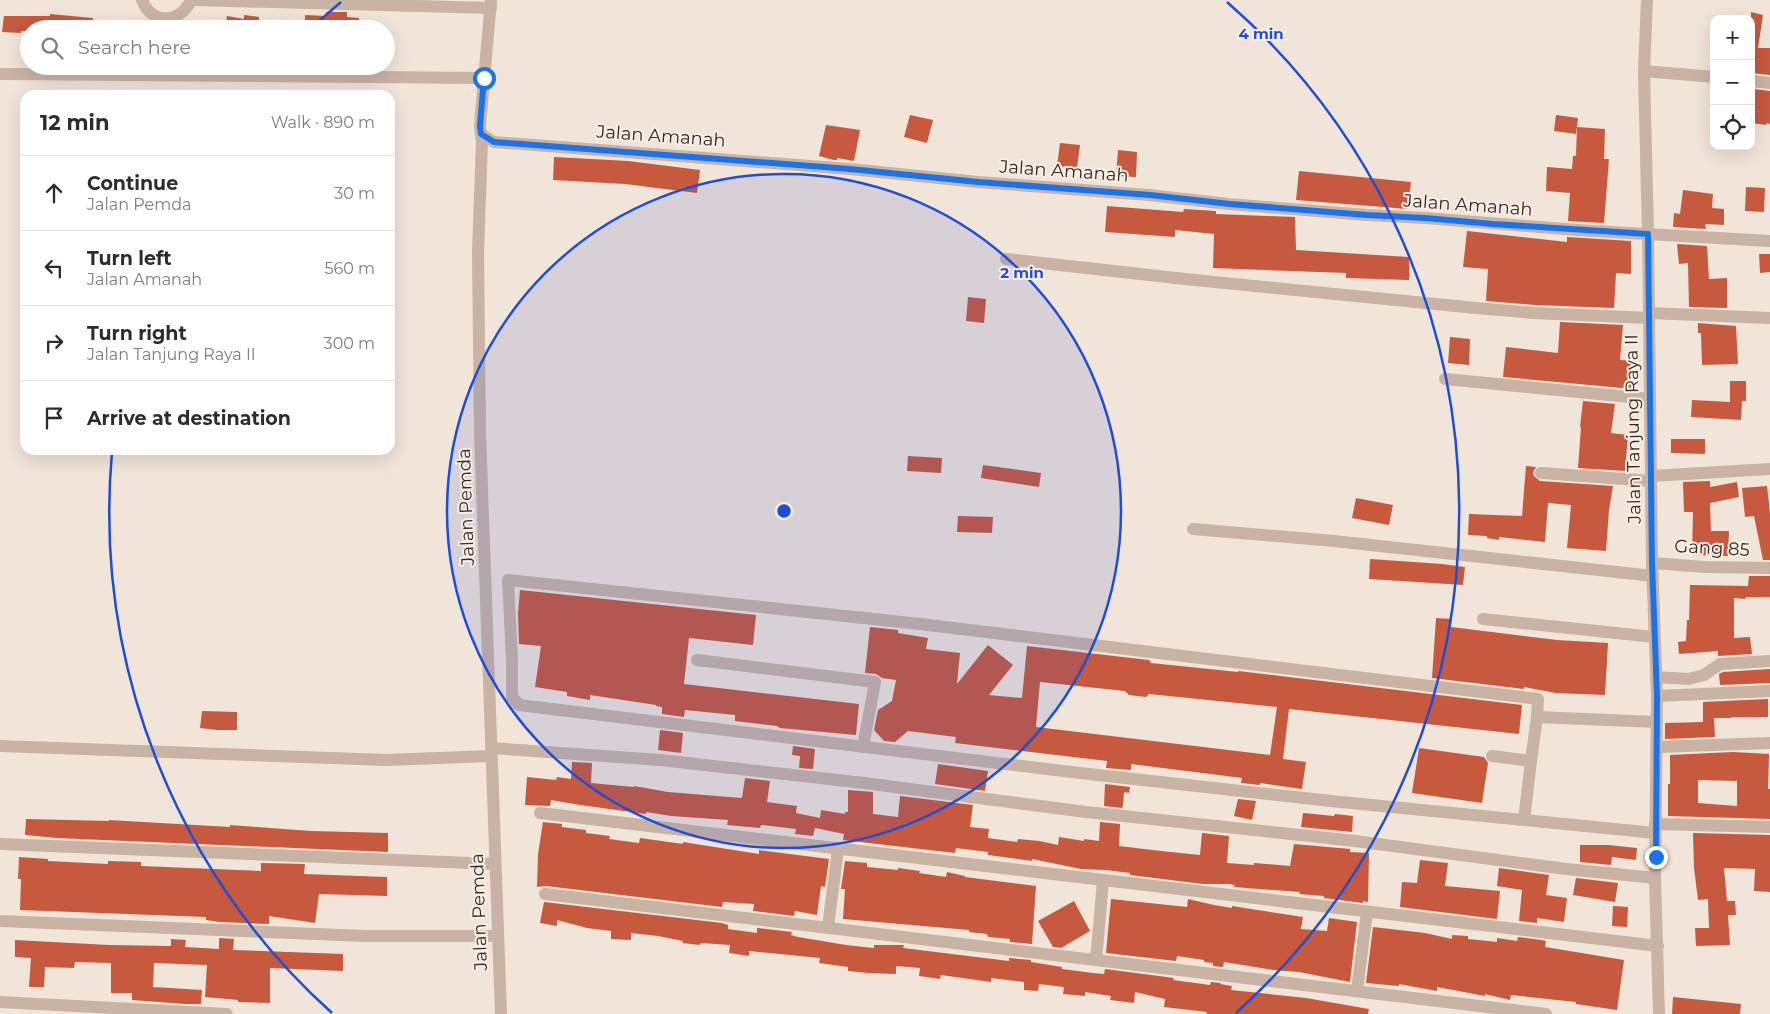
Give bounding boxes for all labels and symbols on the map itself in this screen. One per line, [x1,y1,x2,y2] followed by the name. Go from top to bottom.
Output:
[1238,24,1284,43] text: 4 min
[473,67,496,90] route start
[595,120,726,151] street label: Jalan Amanah
[998,155,1129,186] street label: Jalan Amanah
[1402,189,1533,220] street label: Jalan Amanah
[1000,263,1044,282] text: 2 min
[1620,334,1646,525] street label: Jalan Tanjung Raya II
[453,448,479,567] street label: Jalan Pemda
[775,502,793,520] centre of rings
[1674,535,1750,561] street label: Gang 85
[1645,846,1668,869] route end
[466,853,492,972] street label: Jalan Pemda

